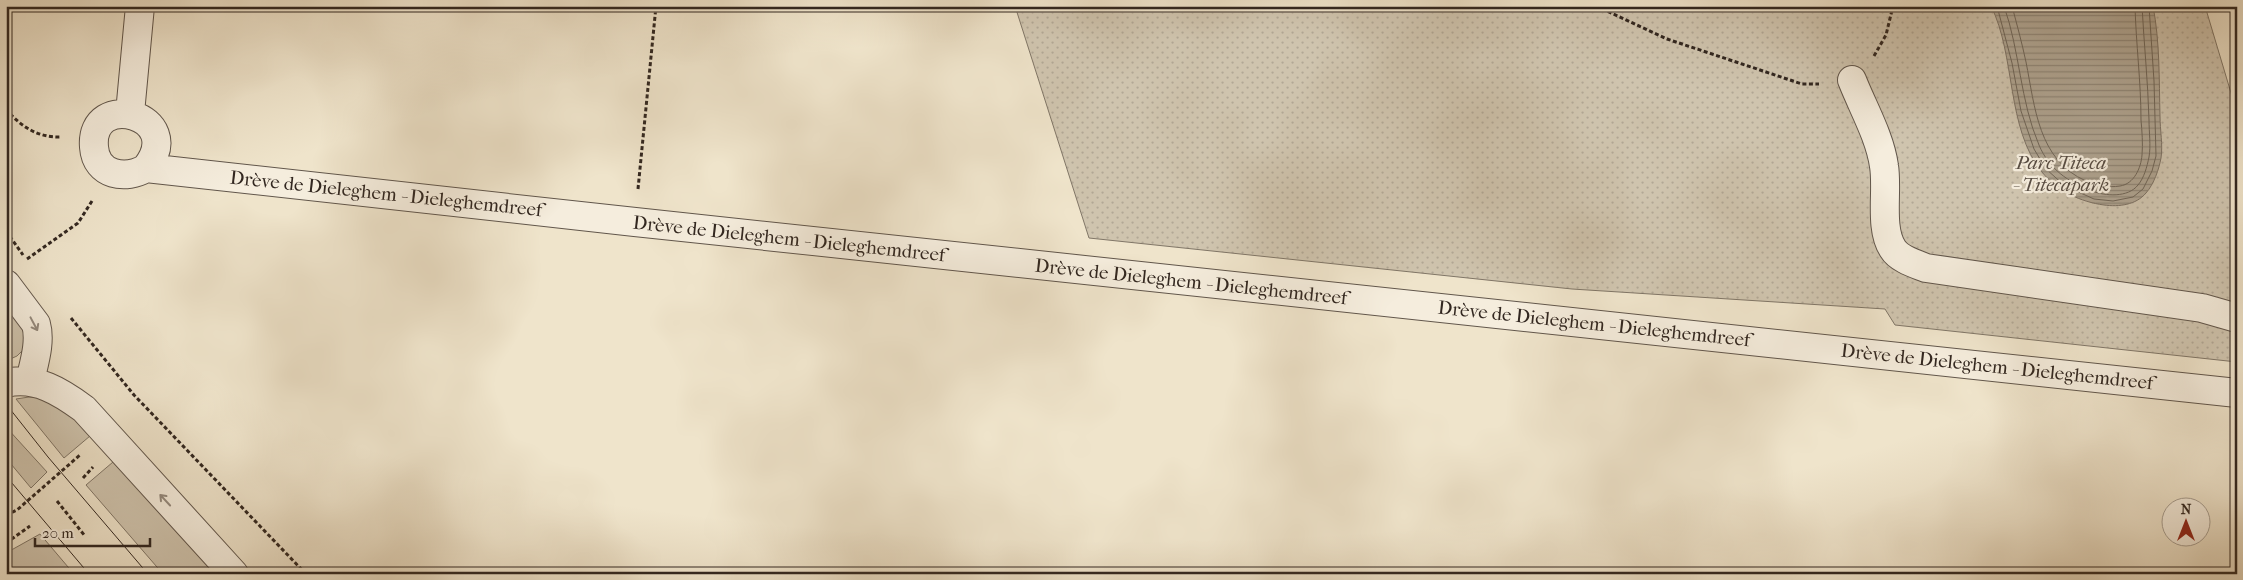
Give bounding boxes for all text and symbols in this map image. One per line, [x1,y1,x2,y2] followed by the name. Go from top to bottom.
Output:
[2013,152,2109,196] park label: Parc Titeca - Titecapark
[229,167,547,222] street label: Drève de Dieleghem - Dieleghemdreef
[632,212,950,267] street label: Drève de Dieleghem - Dieleghemdreef
[1034,255,1352,310] street label: Drève de Dieleghem - Dieleghemdreef
[1437,297,1755,352] street label: Drève de Dieleghem - Dieleghemdreef
[29,316,39,331] one-way arrow
[1840,340,2158,395] street label: Drève de Dieleghem - Dieleghemdreef
[159,493,171,506] one-way arrow
[2160,498,2210,548] north arrow
[2181,501,2192,518] text: N
[35,515,150,547] scale bar
[42,524,74,542] text: 20 m

